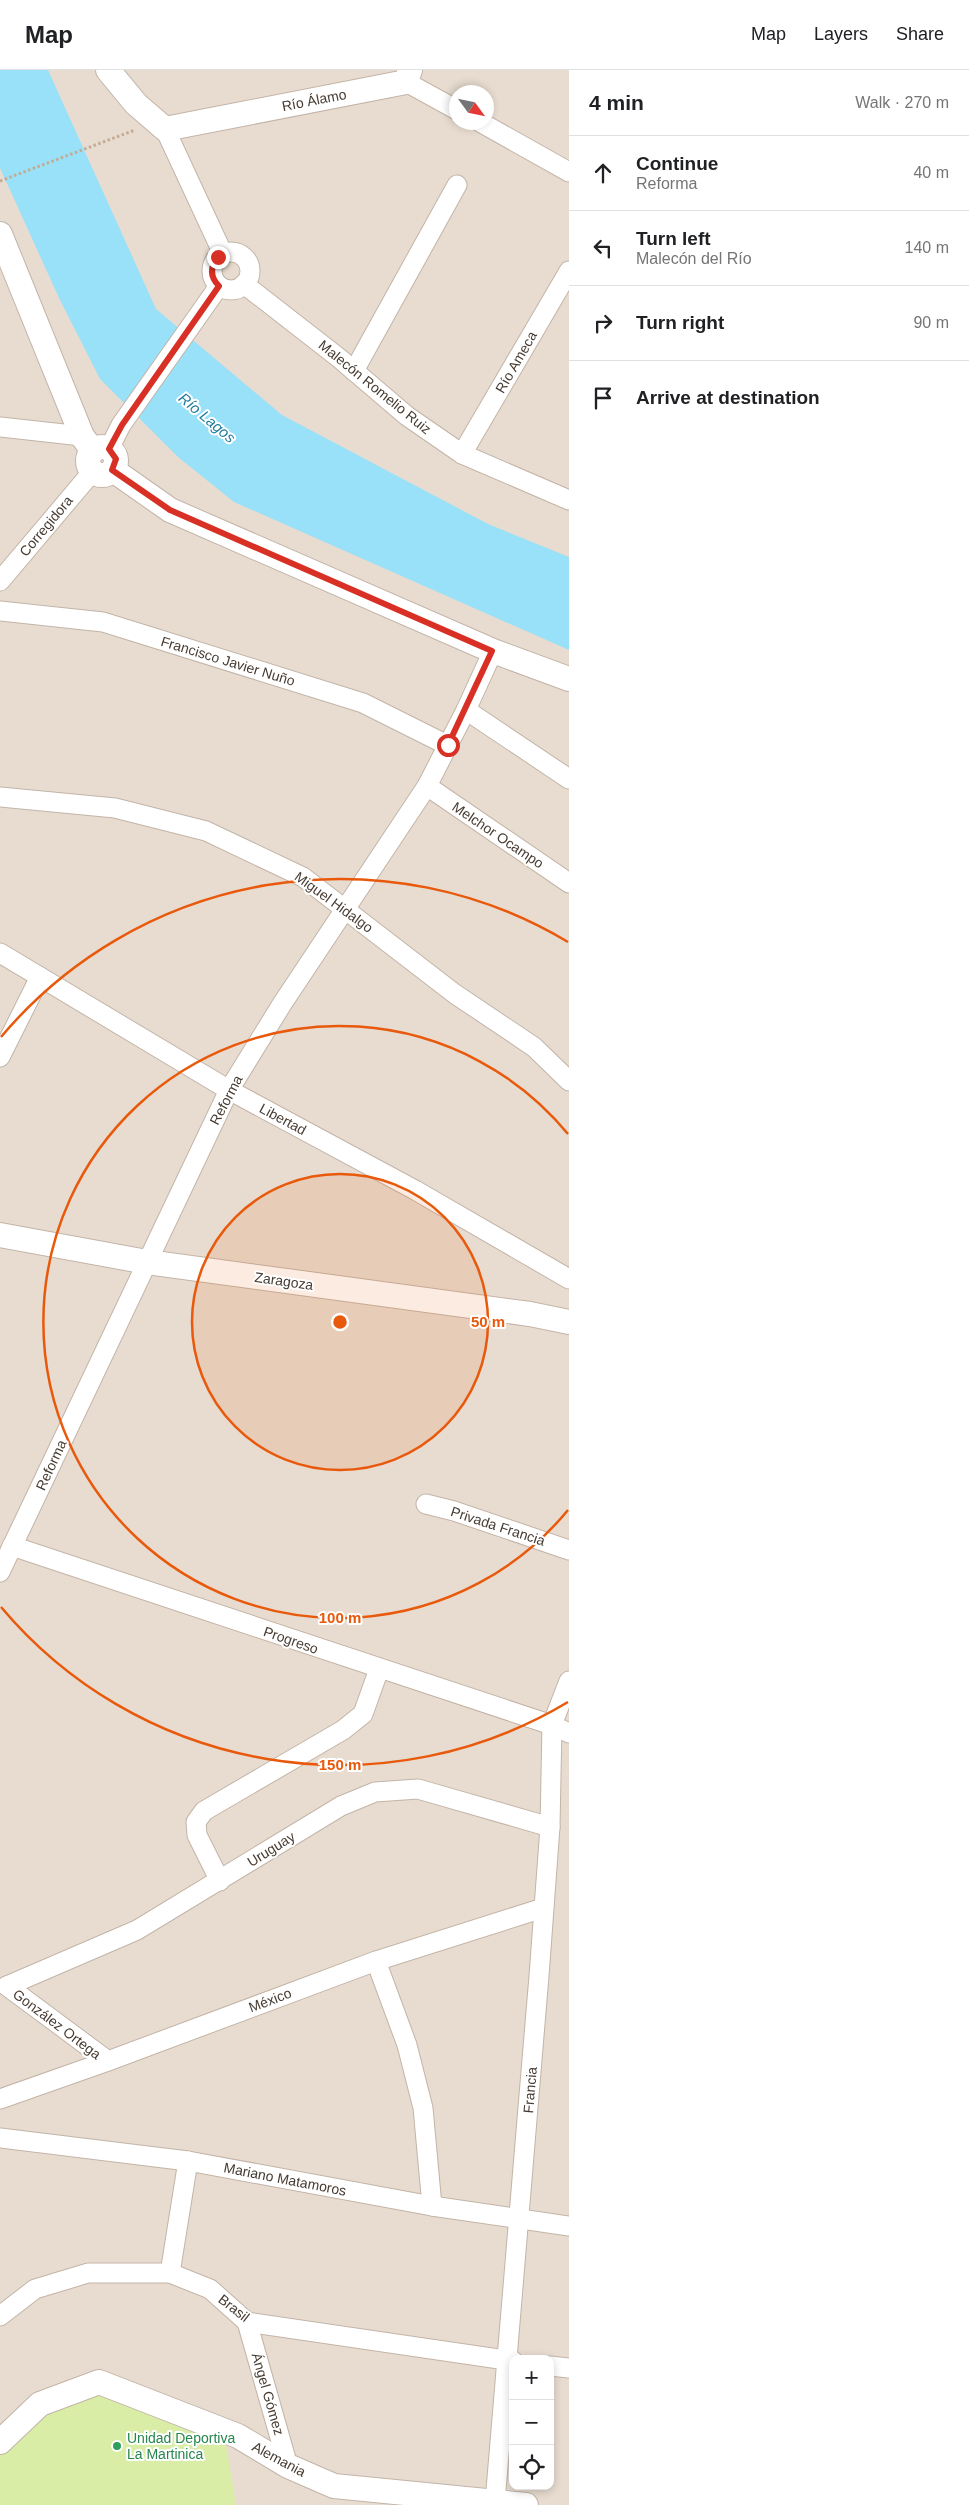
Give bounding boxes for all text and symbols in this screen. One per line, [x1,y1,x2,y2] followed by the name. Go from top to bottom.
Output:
[25,21,73,48] text: Map
[751,24,786,44] text: Map
[814,24,868,44] text: Layers
[896,24,944,44] text: Share
[449,85,494,130] north arrow
[280,86,348,114] street label: Río Álamo
[589,91,644,114] text: 4 min
[855,94,949,111] text: Walk · 270 m
[636,153,718,174] text: Continue
[589,159,617,187] icon: ahead
[913,164,949,181] text: 40 m
[636,175,697,192] text: Reforma
[636,228,711,249] text: Turn left
[589,234,617,262] icon: left
[905,239,949,256] text: 140 m
[207,246,230,269] route end
[636,250,752,267] text: Malecón del Río
[589,309,617,337] icon: right
[636,312,724,333] text: Turn right
[913,314,949,331] text: 90 m
[492,328,540,396] street label: Río Ameca
[316,337,434,437] street label: Malecón Romelio Ruiz
[589,384,617,412] icon: arrive
[636,387,820,408] text: Arrive at destination
[176,389,239,446] water label: Río Lagos
[16,492,76,559] street label: Corregidora
[159,633,297,689] street label: Francisco Javier Nuño
[437,734,460,757] route start
[449,799,547,872] street label: Melchor Ocampo
[292,868,376,936] street label: Miguel Hidalgo
[206,1072,246,1127] street label: Reforma
[257,1100,309,1138] street label: Libertad
[254,1269,315,1293] street label: Zaragoza
[331,1313,349,1331] centre of rings
[471,1313,505,1330] text: 50 m
[32,1437,70,1493] street label: Reforma
[449,1503,547,1549] street label: Privada Francia
[319,1609,361,1626] text: 100 m
[262,1623,321,1657] street label: Progreso
[319,1756,361,1773] text: 150 m
[244,1828,298,1870] street label: Uruguay
[246,1985,294,2015] street label: México
[10,1986,104,2062] street label: González Ortega
[520,2066,540,2114] street label: Francia
[222,2159,348,2199] street label: Mariano Matamoros
[215,2291,253,2325] street label: Brasil
[249,2351,287,2437] street label: Ángel Gómez
[509,2355,554,2490] map controls
[509,2355,554,2400] button: +
[509,2400,554,2445] button: −
[127,2430,235,2462] place label: Unidad Deportiva La Martinica
[249,2438,309,2480] street label: Alemania
[111,2440,123,2452] marker: Unidad Deportiva La Martinica
[509,2445,554,2490] button: locate

